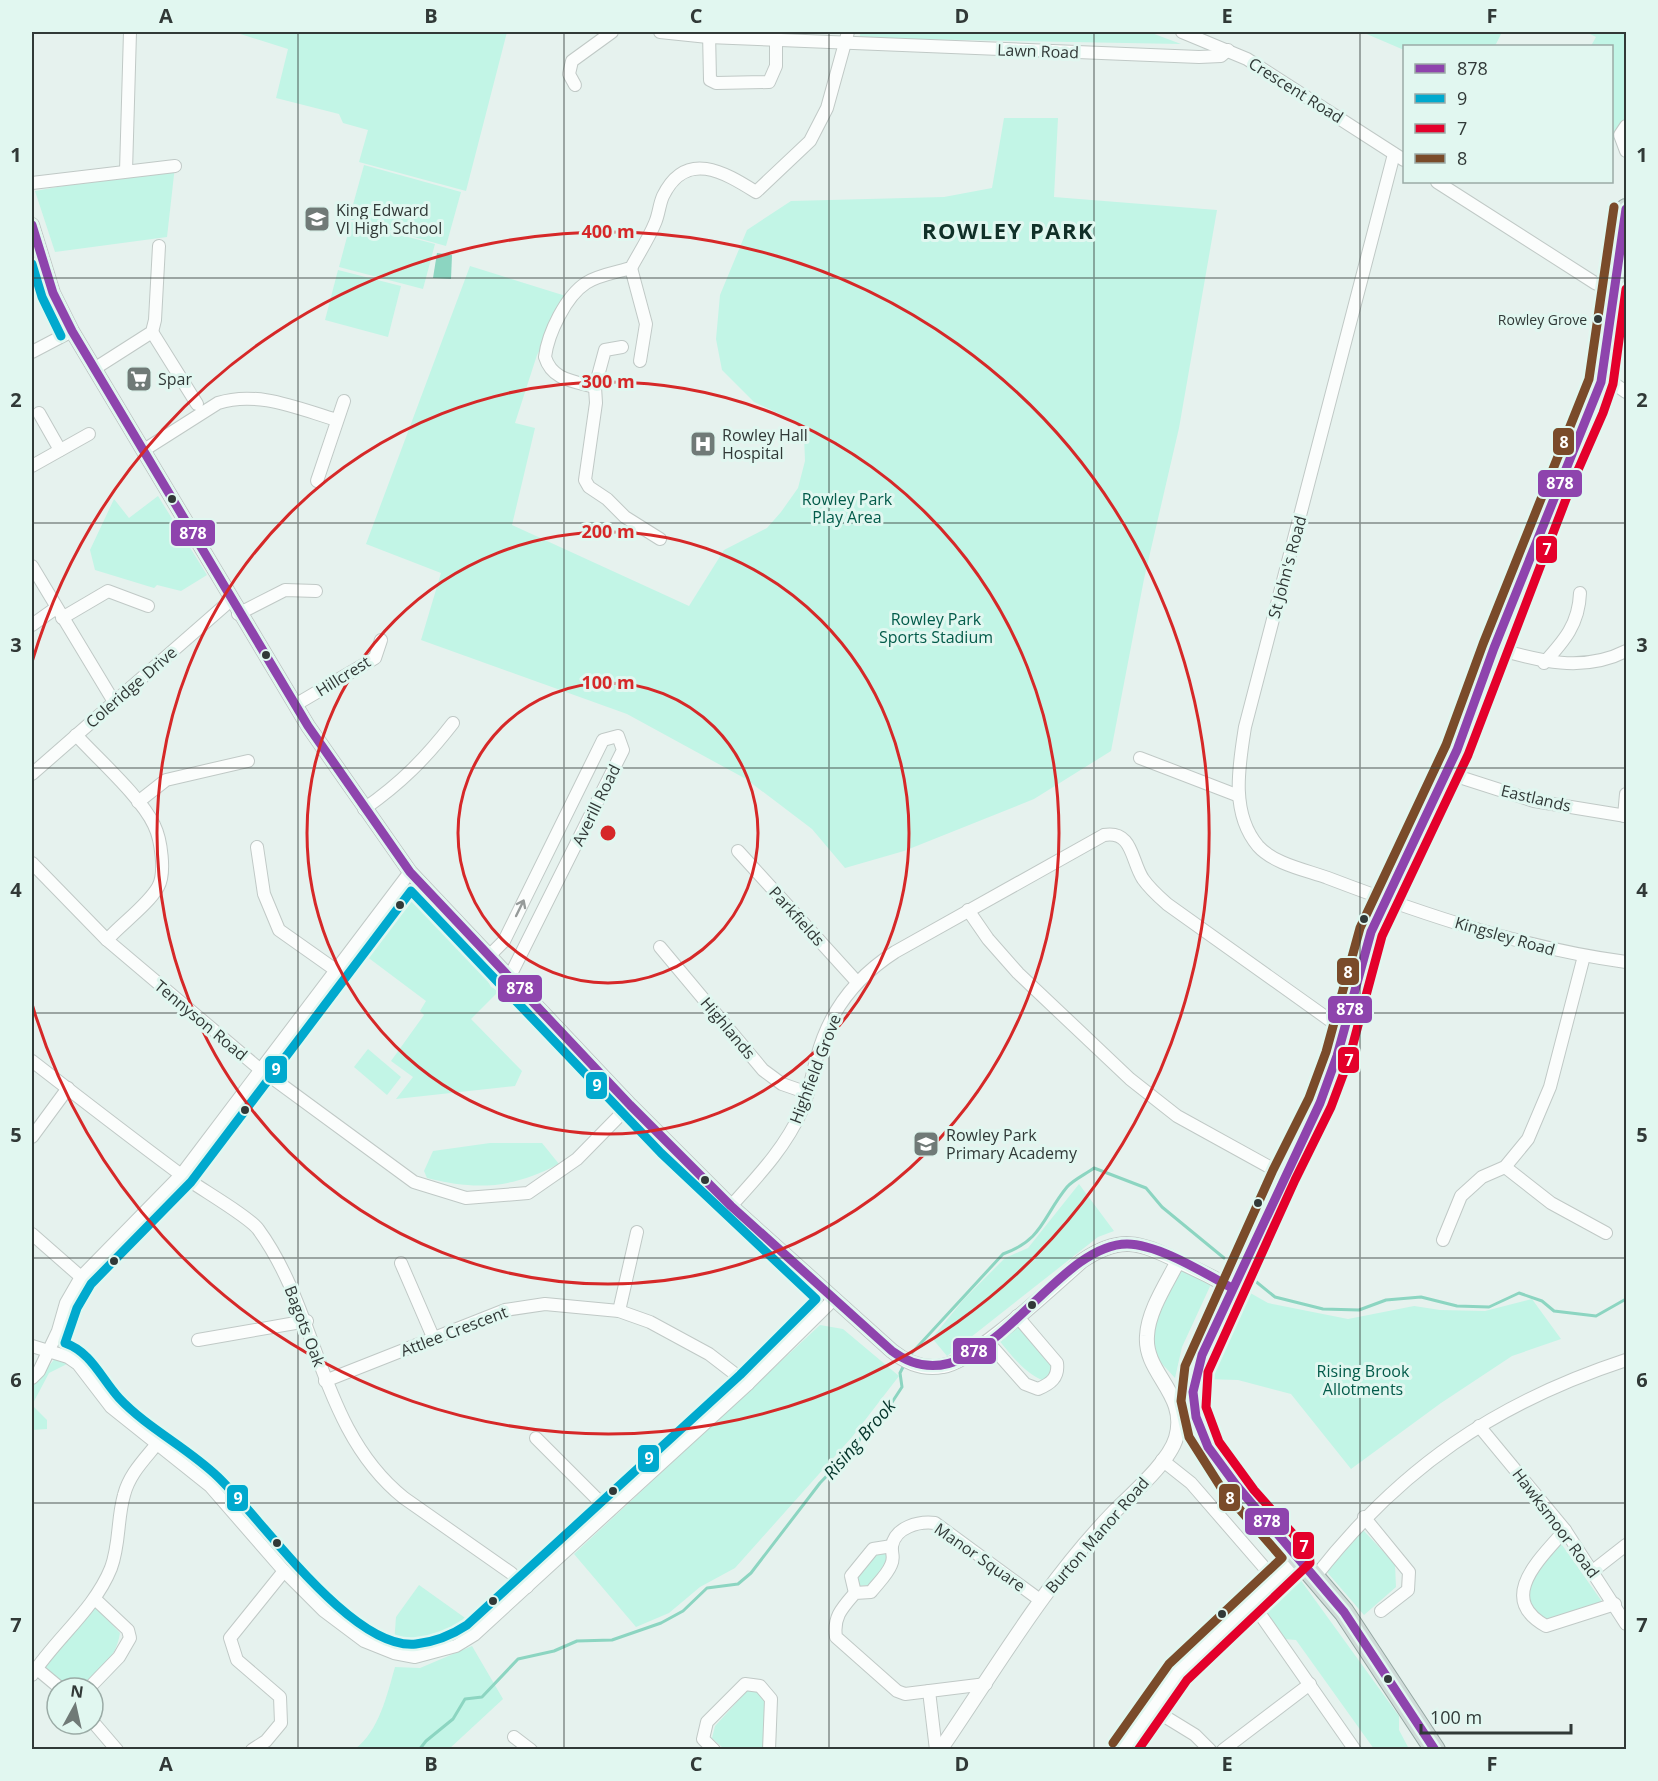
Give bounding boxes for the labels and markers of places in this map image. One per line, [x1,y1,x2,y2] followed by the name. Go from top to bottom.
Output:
[336,199,442,239] place label: King Edward VI High School
[302,204,332,234] school or university icon: King Edward VI High School
[1498,310,1587,329] place label: Rowley Grove
[1592,313,1604,325] marker: Rowley Grove
[124,364,154,394] supermarket icon: Spar
[158,368,192,390] place label: Spar
[722,424,808,464] place label: Rowley Hall Hospital
[688,429,718,459] hospital icon: Rowley Hall Hospital
[166,493,178,505] unlabelled marker
[260,649,272,661] unlabelled marker
[598,823,618,843] centre of rings
[394,899,406,911] unlabelled marker
[1358,913,1370,925] unlabelled marker
[239,1104,251,1116] unlabelled marker
[946,1124,1078,1164] place label: Rowley Park Primary Academy
[911,1129,941,1159] school or university icon: Rowley Park Primary Academy
[699,1174,711,1186] unlabelled marker
[1252,1197,1264,1209] unlabelled marker
[108,1255,120,1267] unlabelled marker
[1026,1299,1038,1311] unlabelled marker
[607,1485,619,1497] unlabelled marker
[271,1537,283,1549] unlabelled marker
[487,1595,499,1607] unlabelled marker
[1216,1608,1228,1620] unlabelled marker
[1382,1673,1394,1685] unlabelled marker

